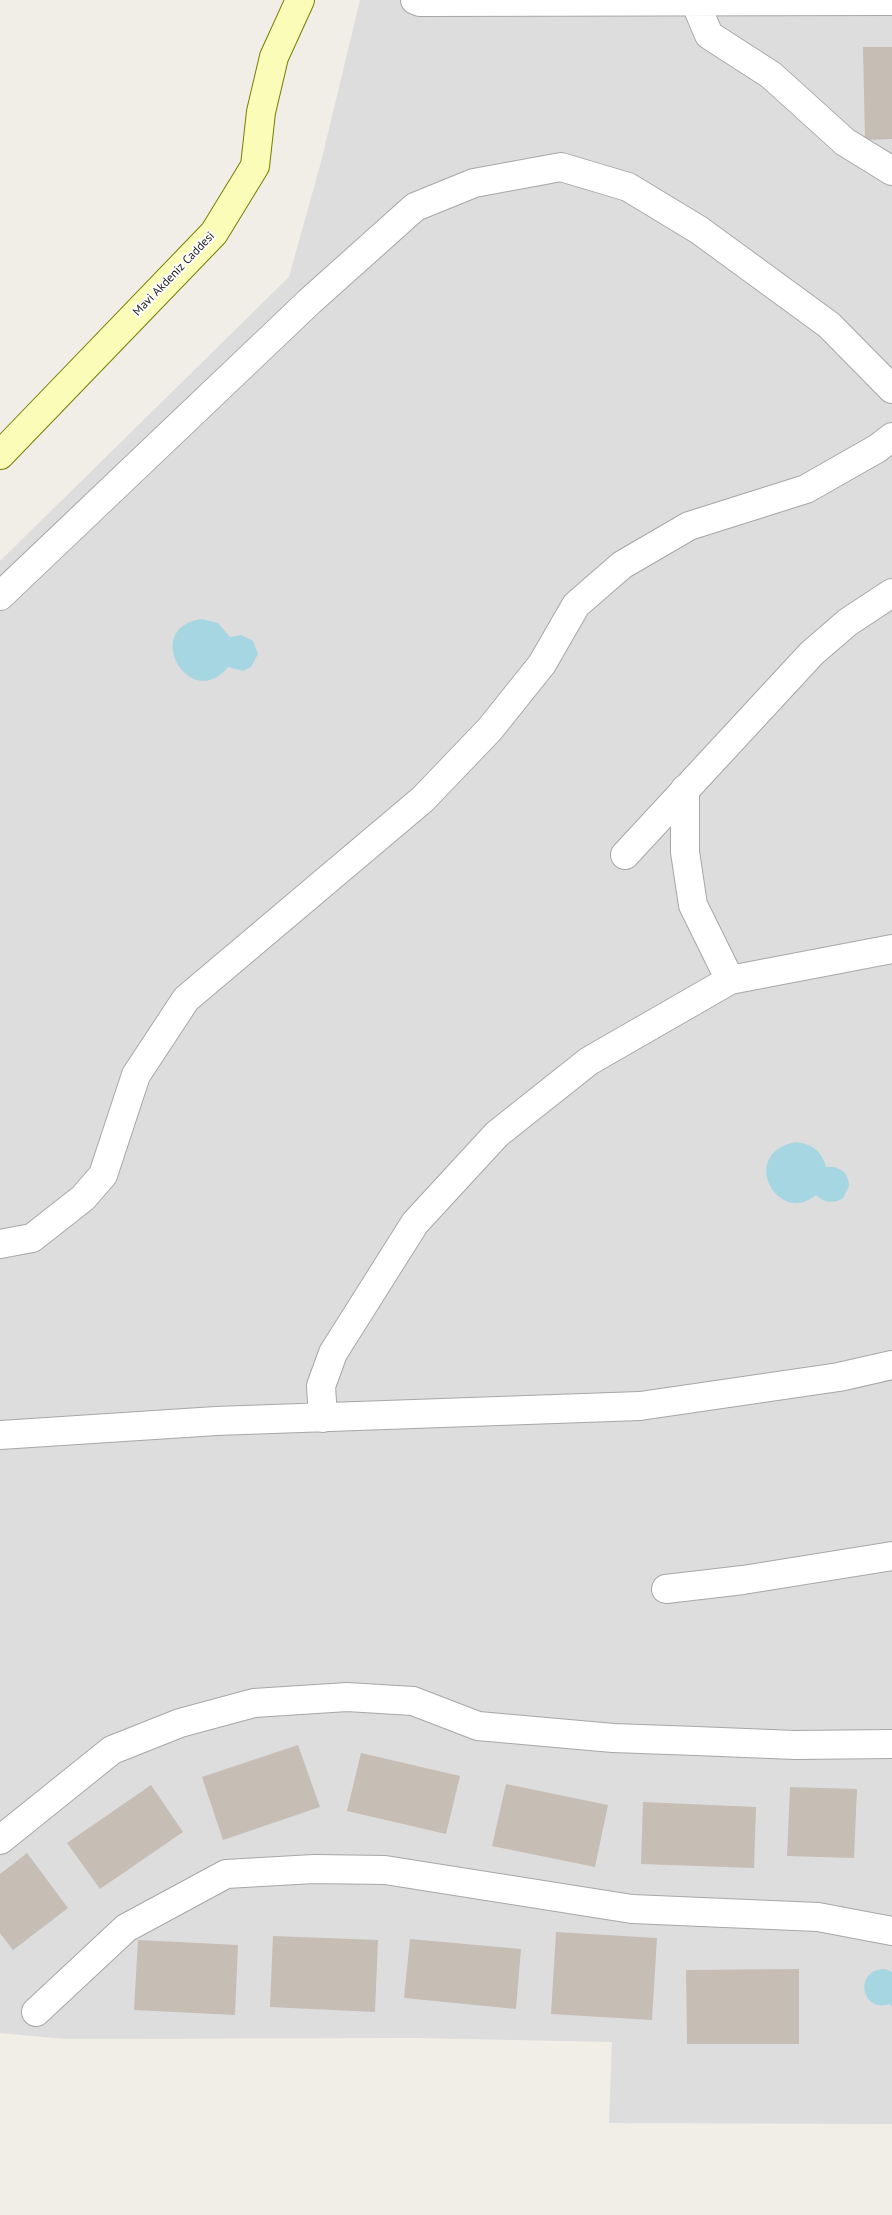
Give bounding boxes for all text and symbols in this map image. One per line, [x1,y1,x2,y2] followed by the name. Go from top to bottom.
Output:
[130,229,218,319] street label: Mavi Akdeniz Caddesi

